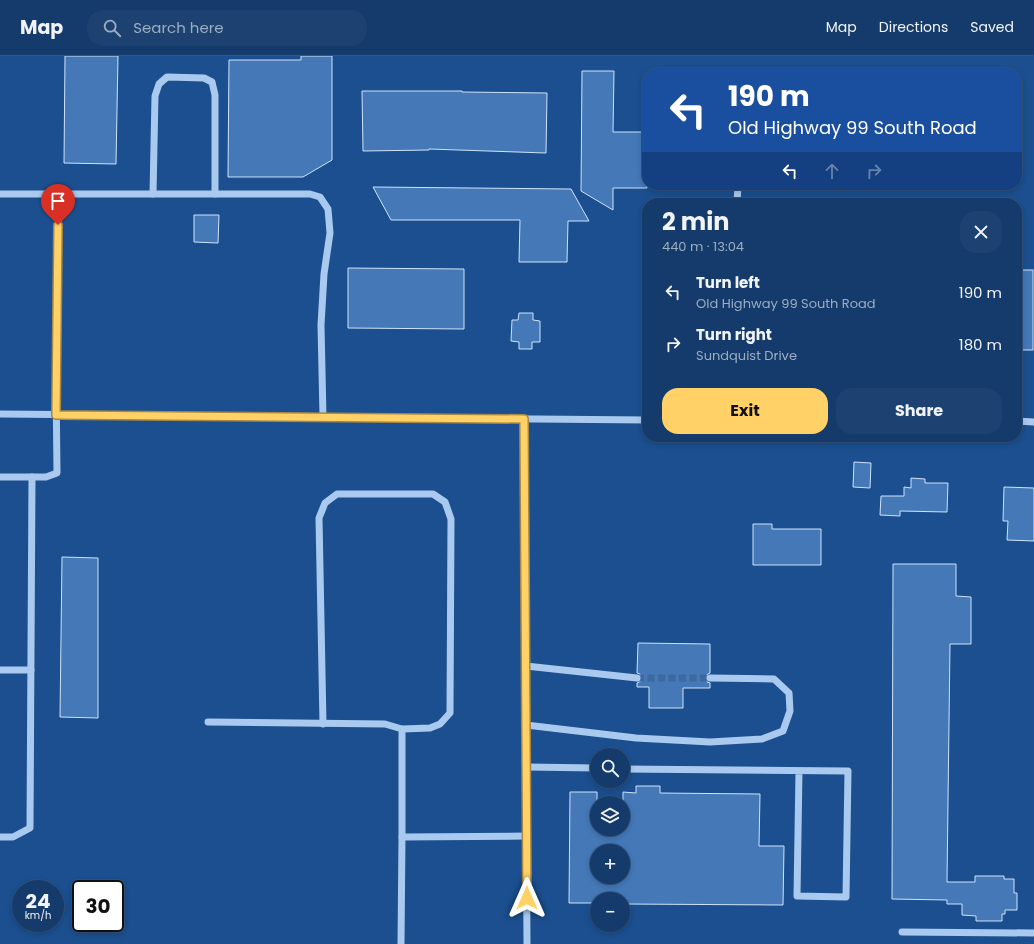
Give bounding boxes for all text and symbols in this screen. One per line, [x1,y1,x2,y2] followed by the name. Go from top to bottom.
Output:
[87,10,367,46] search box
[20,14,63,41] text: Map
[101,17,123,39] icon: search
[133,17,224,38] text: Search here
[826,17,857,37] text: Map
[879,17,948,37] text: Directions
[970,17,1014,37] text: Saved
[728,77,810,116] text: 190 m
[662,84,714,136] icon: left
[728,115,977,140] text: Old Highway 99 South Road
[779,160,801,182] icon: left
[821,160,843,182] icon: ahead
[863,160,885,182] icon: right
[41,184,75,225] pin
[47,190,69,212] icon: arrive
[662,205,729,238] text: 2 min
[960,211,1002,253] button: close
[662,237,744,256] text: 440 m · 13:04
[696,272,760,293] text: Turn left
[662,281,684,303] icon: left
[959,282,1002,303] text: 190 m
[696,294,876,313] text: Old Highway 99 South Road
[696,324,772,345] text: Turn right
[662,333,684,355] icon: right
[959,334,1002,355] text: 180 m
[696,346,797,365] text: Sundquist Drive
[662,388,828,434] button: Exit
[836,388,1002,434] button: Share
[590,748,630,932] map controls
[590,748,630,788] button: search
[590,796,630,836] button: layers
[590,844,630,884] button: +
[506,877,548,919] position arrow
[72,880,124,932] speed limit sign: 30
[26,887,50,915] text: 24
[590,892,630,932] button: −
[25,908,51,923] text: km/h

